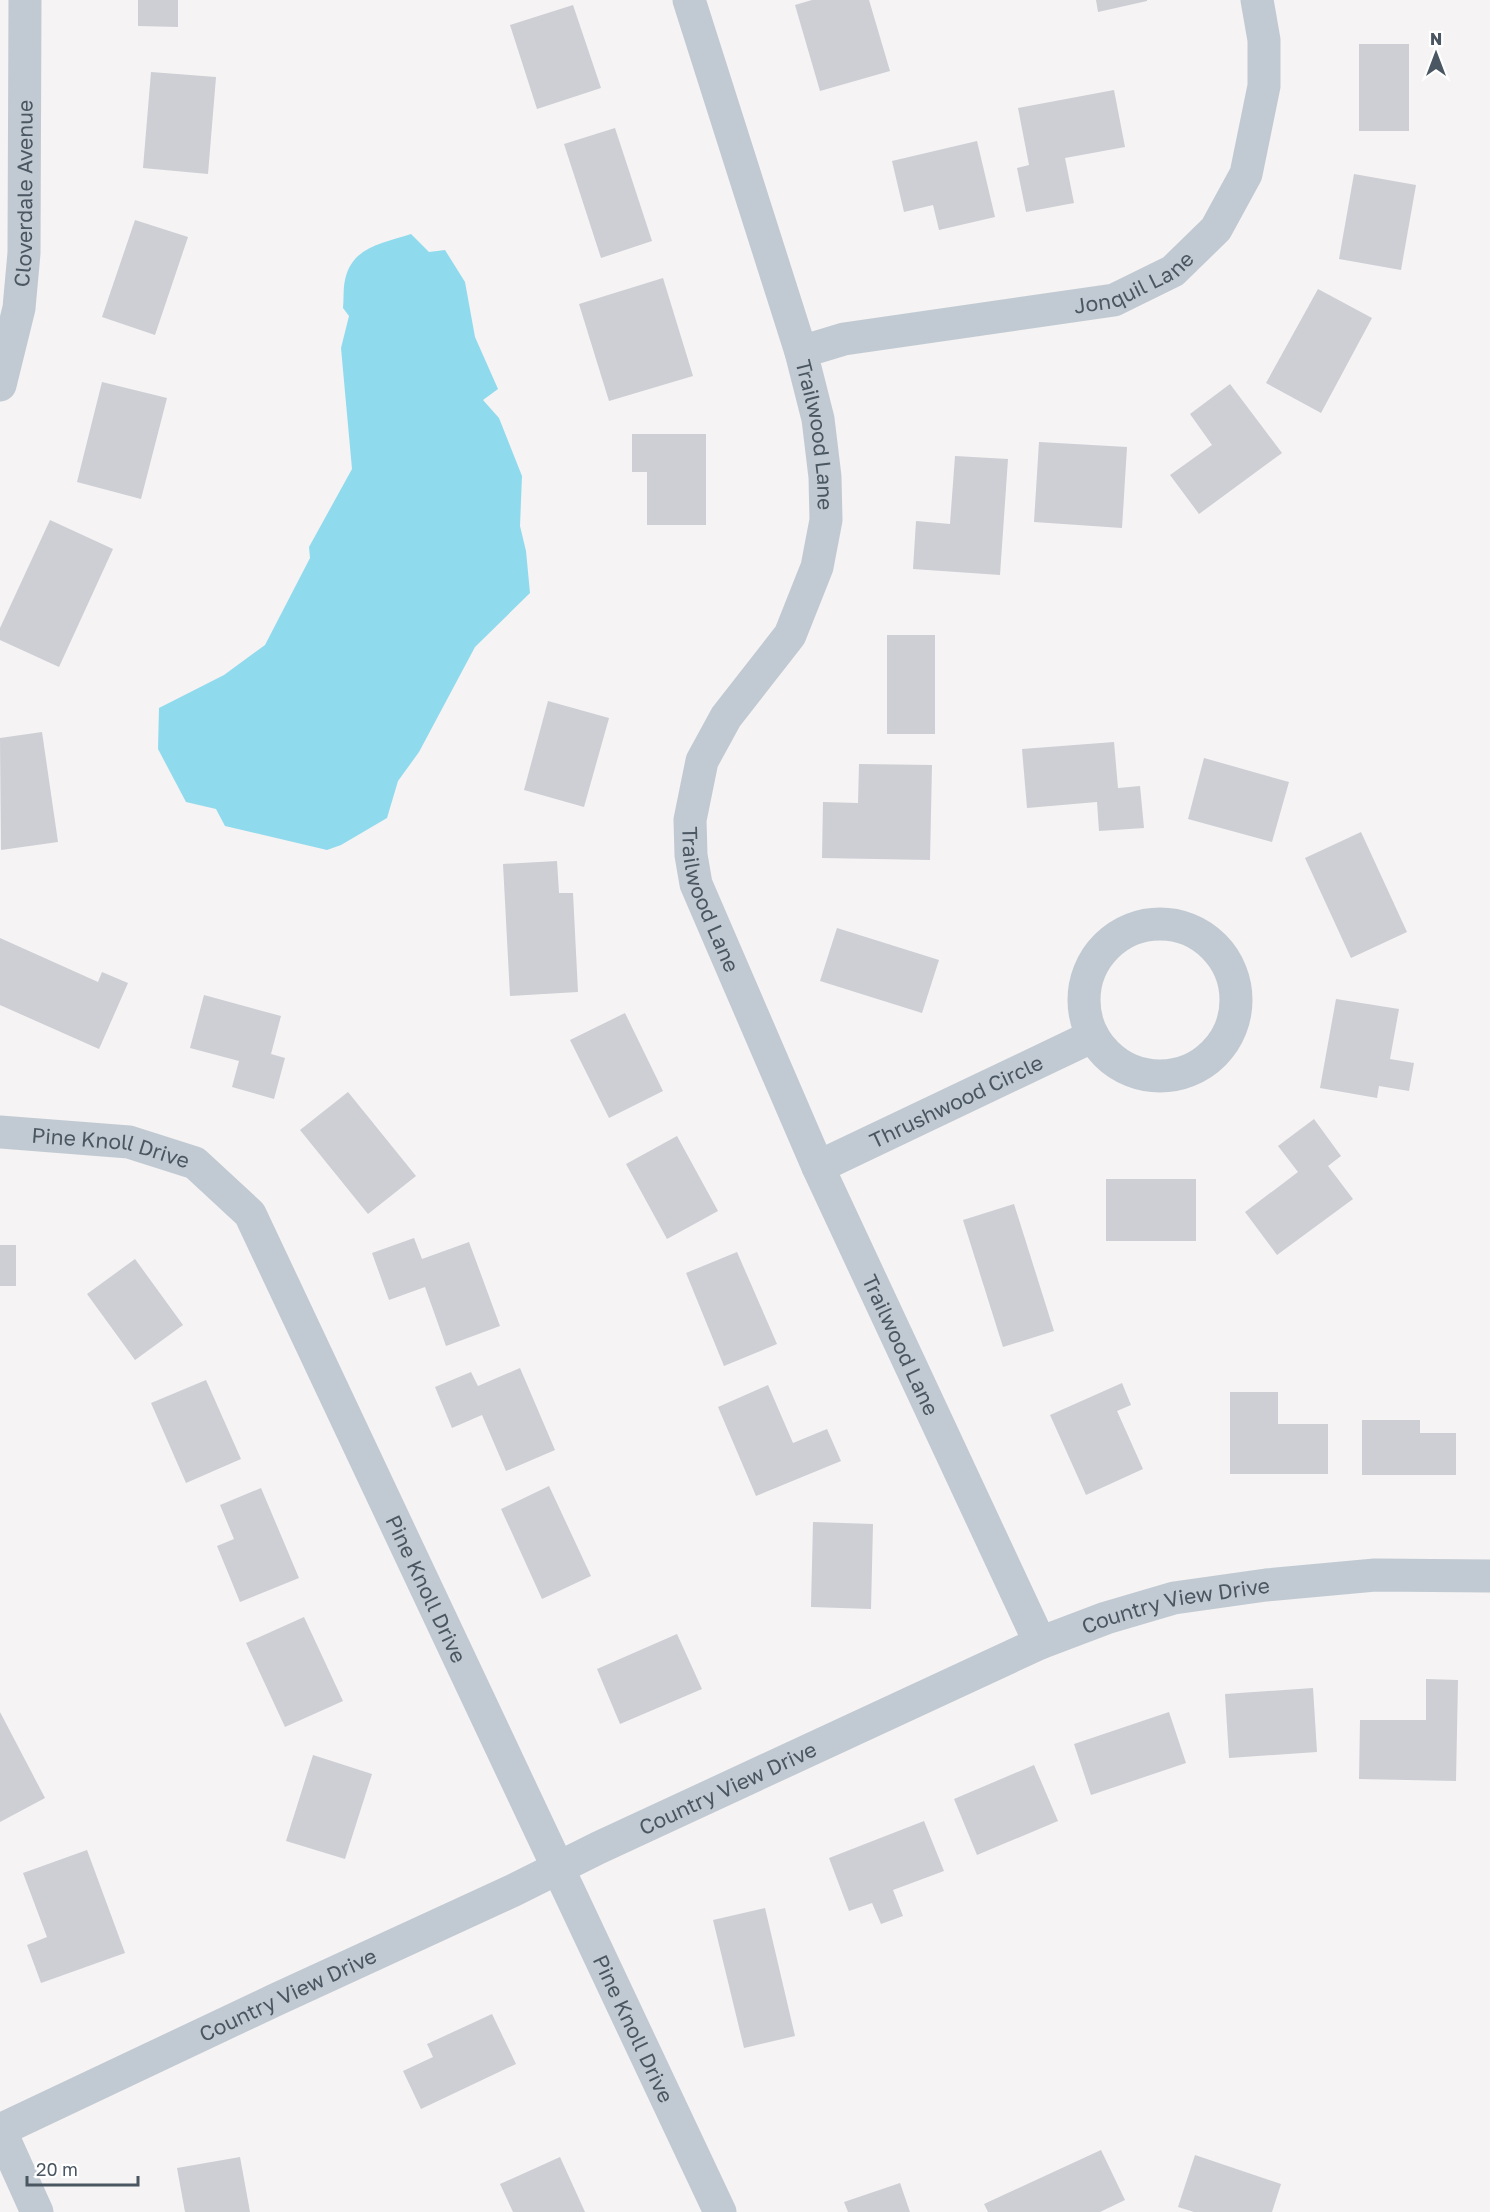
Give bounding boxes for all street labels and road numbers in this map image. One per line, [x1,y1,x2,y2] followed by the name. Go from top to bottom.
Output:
[8,100,38,288] street label: Cloverdale Avenue
[1072,245,1199,319] street label: Jonquil Lane
[790,357,839,511] street label: Trailwood Lane
[677,826,745,976] street label: Trailwood Lane
[865,1049,1047,1154] street label: Thrushwood Circle
[31,1121,193,1173] street label: Pine Knoll Drive
[857,1270,945,1419] street label: Trailwood Lane
[381,1511,473,1667] street label: Pine Knoll Drive
[1078,1572,1271,1639] street label: Country View Drive
[635,1736,820,1840] street label: Country View Drive
[195,1942,380,2047] street label: Country View Drive
[588,1950,680,2107] street label: Pine Knoll Drive

